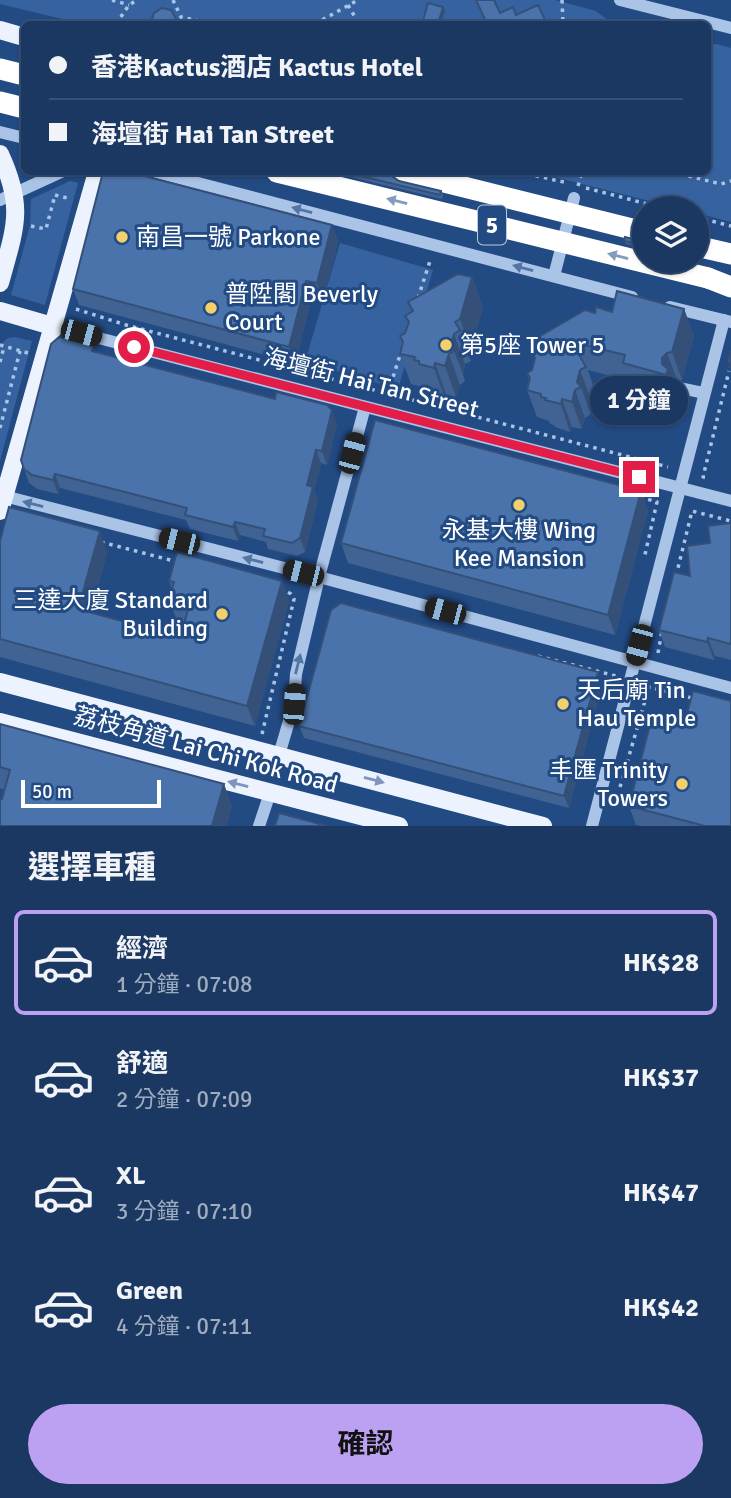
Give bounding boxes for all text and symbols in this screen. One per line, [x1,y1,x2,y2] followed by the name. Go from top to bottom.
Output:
[91,52,423,84] text: 香港Kactus酒店 Kactus Hotel
[91,119,334,151] text: 海壇街 Hai Tan Street
[386,195,408,206] one-way arrow
[632,196,709,273] map controls
[632,196,709,273] button: layers
[291,204,313,215] one-way arrow
[478,206,506,244] road number: 5
[136,222,321,252] place label: 南昌一號 Parkone
[114,229,130,245] marker: 南昌一號 Parkone
[607,250,629,261] one-way arrow
[512,262,534,273] one-way arrow
[225,279,378,337] place label: 普陞閣 Beverly Court
[203,300,219,316] marker: 普陞閣 Beverly Court
[58,317,105,349] car
[460,330,604,360] place label: 第5座 Tower 5
[118,331,150,363] route start
[438,337,454,353] marker: 第5座 Tower 5
[260,342,482,424] street label: 海壇街 Hai Tan Street
[590,376,688,424] callout: 1 分鐘
[607,386,671,415] text: 1 分鐘
[337,430,368,476] car
[623,461,655,493] route end
[511,497,527,513] marker: 永基大樓 Wing Kee Mansion
[22,498,44,509] one-way arrow
[442,515,596,573] place label: 永基大樓 Wing Kee Mansion
[157,526,202,556] car
[242,554,264,565] one-way arrow
[281,558,326,588] car
[14,585,208,643] place label: 三達大廈 Standard Building
[422,595,469,627] car
[214,606,230,622] marker: 三達大廈 Standard Building
[624,622,655,668] car
[293,653,304,675] one-way arrow
[577,675,696,733] place label: 天后廟 Tin Hau Temple
[283,682,306,726] car
[555,696,571,712] marker: 天后廟 Tin Hau Temple
[71,700,341,800] street label: 荔枝角道 Lai Chi Kok Road
[549,755,668,813] place label: 丰匯 Trinity Towers
[364,776,385,786] one-way arrow
[674,776,690,792] marker: 丰匯 Trinity Towers
[21,777,161,809] scale bar
[227,778,249,789] one-way arrow
[32,780,72,804] text: 50 m
[28,848,156,887] text: 選擇車種
[32,931,95,994] icon: car
[116,933,168,965] text: 經濟
[623,947,699,979] text: HK$28
[116,970,252,999] text: 1 分鐘 · 07:08
[32,1046,95,1109] icon: car
[116,1048,168,1080] text: 舒適
[623,1062,699,1094] text: HK$37
[116,1085,252,1114] text: 2 分鐘 · 07:09
[116,1160,146,1192] text: XL
[32,1161,95,1224] icon: car
[623,1177,699,1209] text: HK$47
[116,1197,252,1226] text: 3 分鐘 · 07:10
[116,1275,183,1307] text: Green
[32,1276,95,1339] icon: car
[623,1292,699,1324] text: HK$42
[116,1312,252,1341] text: 4 分鐘 · 07:11
[28,1404,703,1484] button: 確認

